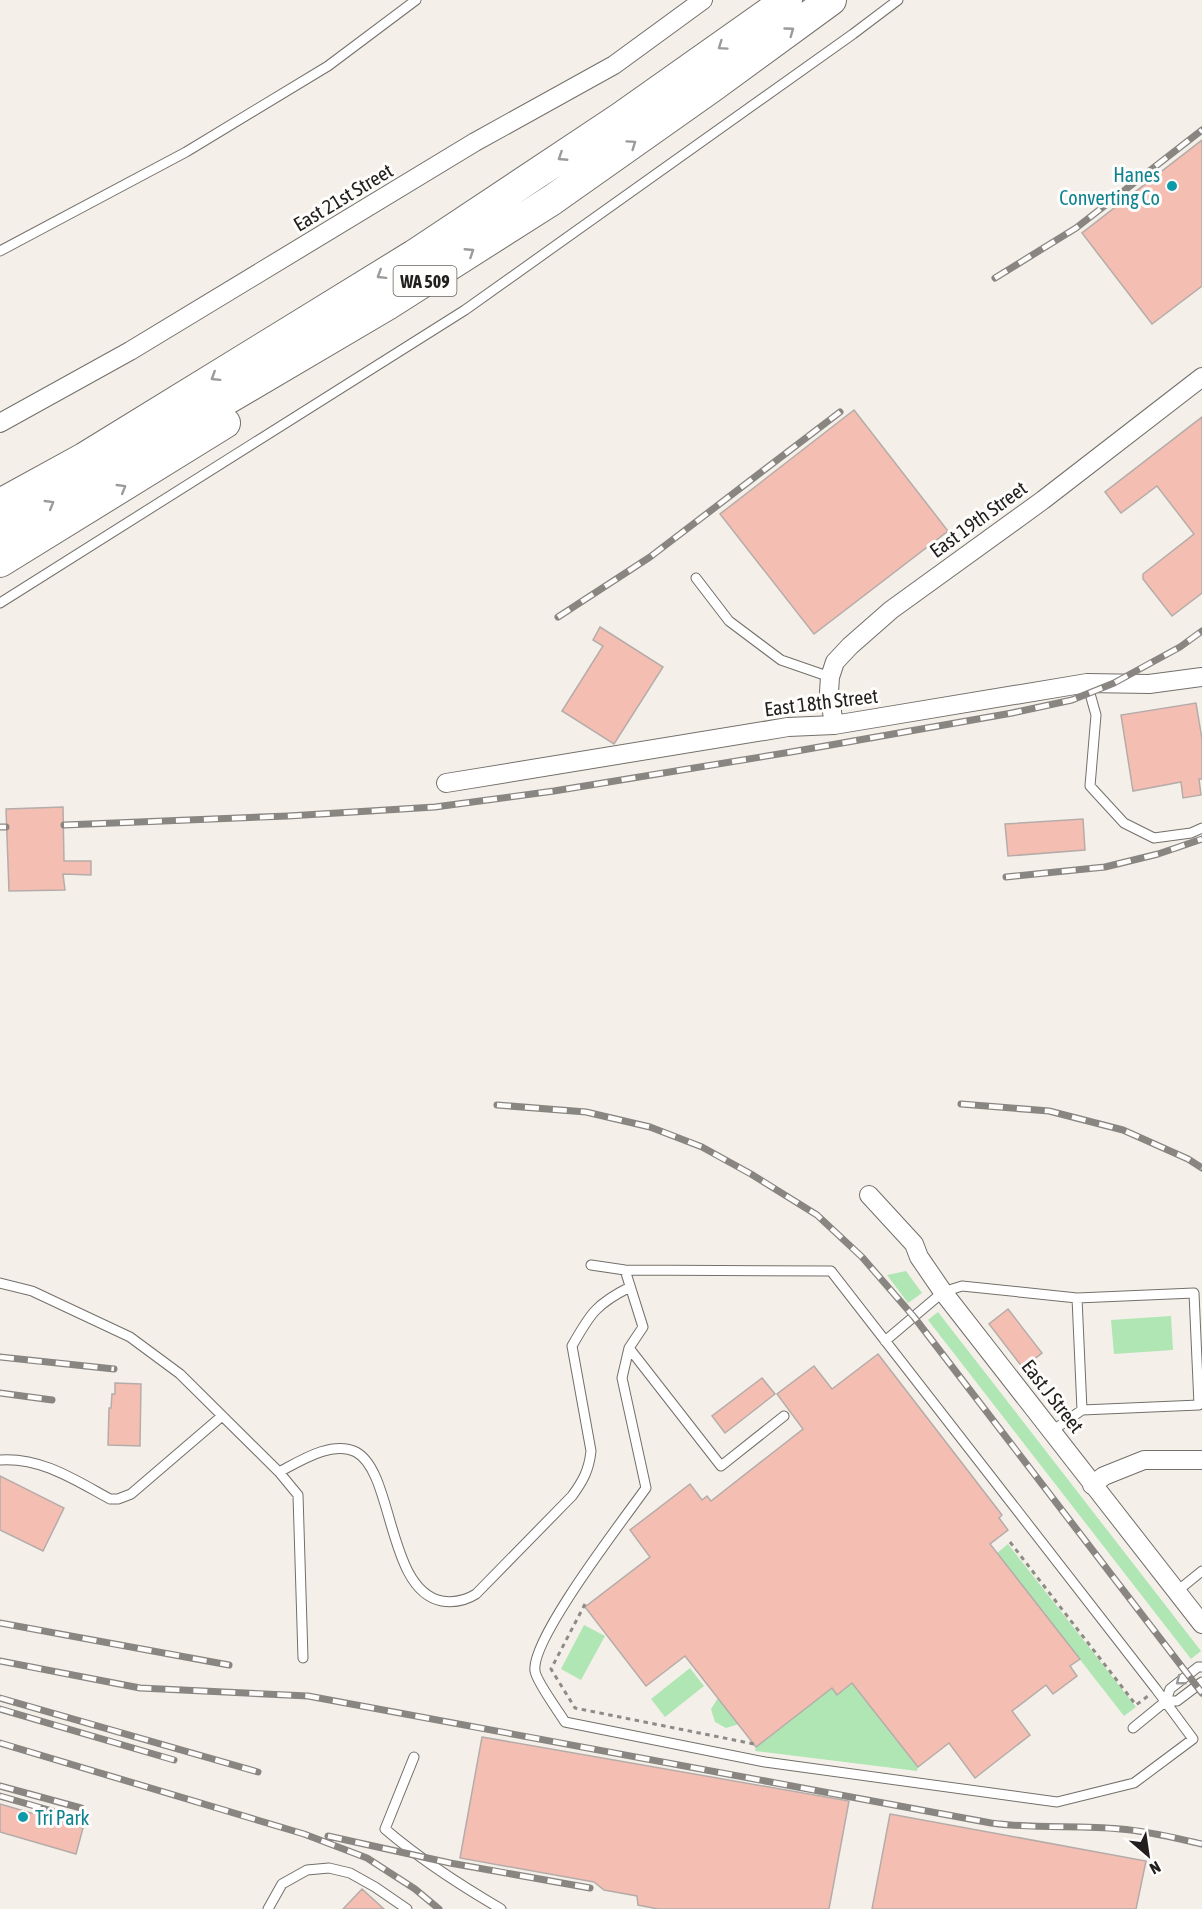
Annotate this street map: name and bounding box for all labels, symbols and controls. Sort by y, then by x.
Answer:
one-way arrow [784,27,795,38]
one-way arrow [718,39,729,50]
one-way arrow [625,140,636,151]
one-way arrow [557,149,568,160]
street label: East 21st Street [289,158,397,236]
place label: Hanes Converting Co [1059,163,1160,209]
marker: Hanes Converting Co [1165,179,1179,193]
one-way arrow [464,248,474,260]
road number: WA 509 [394,266,456,296]
one-way arrow [377,267,387,279]
one-way arrow [211,370,221,382]
street label: East 19th Street [925,476,1031,562]
one-way arrow [116,483,126,495]
one-way arrow [44,499,54,511]
street label: East 18th Street [763,684,879,720]
street label: East J Street [1017,1355,1089,1437]
one-way arrow [1176,1673,1187,1684]
place label: Tri Park [35,1806,89,1829]
marker: Tri Park [16,1810,30,1824]
north arrow [1118,1825,1178,1885]
text: N [1147,1858,1164,1878]

